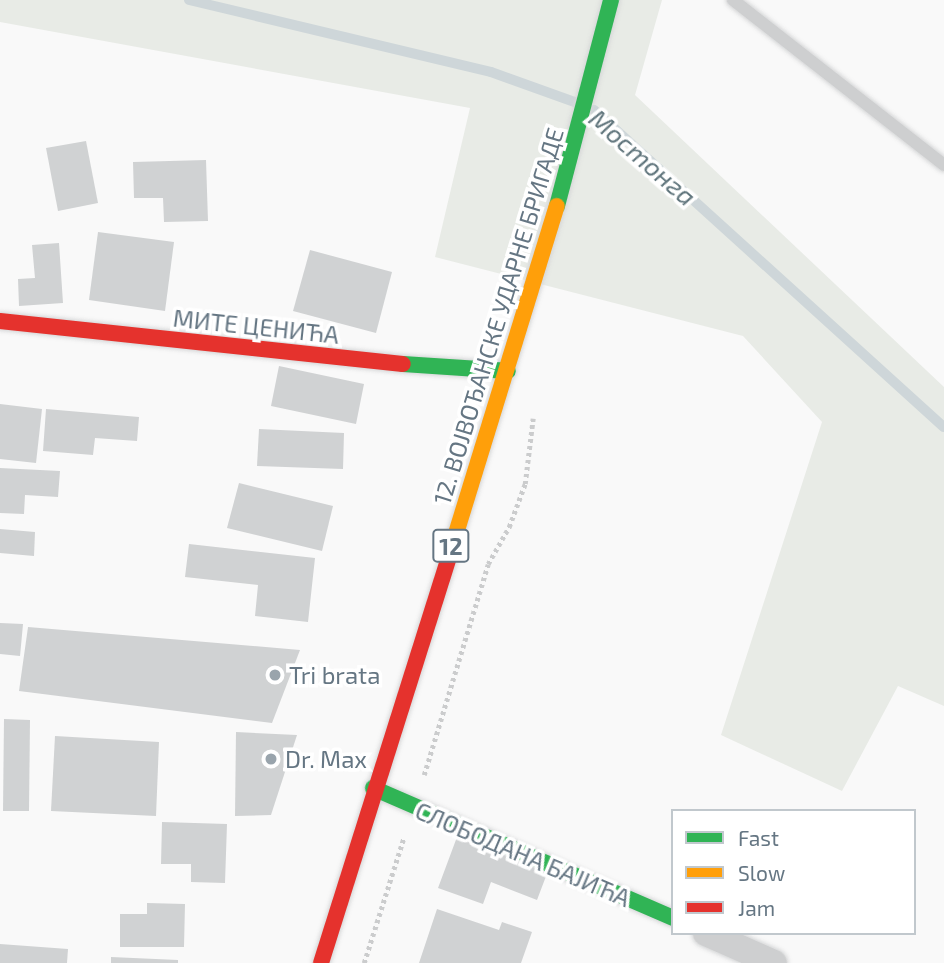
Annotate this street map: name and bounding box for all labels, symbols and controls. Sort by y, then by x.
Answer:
water label: Мостонга [583,102,703,212]
street label: 12. ВОЈВОЂАНСКЕ УДАРНЕ БРИГАДЕ [427,124,569,508]
street label: МИТЕ ЦЕНИЋА [172,303,340,349]
road number: 12 [432,526,470,566]
place label: Tri brata [289,661,380,689]
marker: Tri brata [267,667,283,683]
place label: Dr. Max [285,745,367,773]
marker: Dr. Max [263,751,279,767]
street label: СЛОБОДАНА БАЈИЋА [411,796,635,912]
legend [671,809,916,935]
text: Fast [738,825,779,850]
text: Slow [738,860,785,885]
text: Jam [738,895,775,920]

